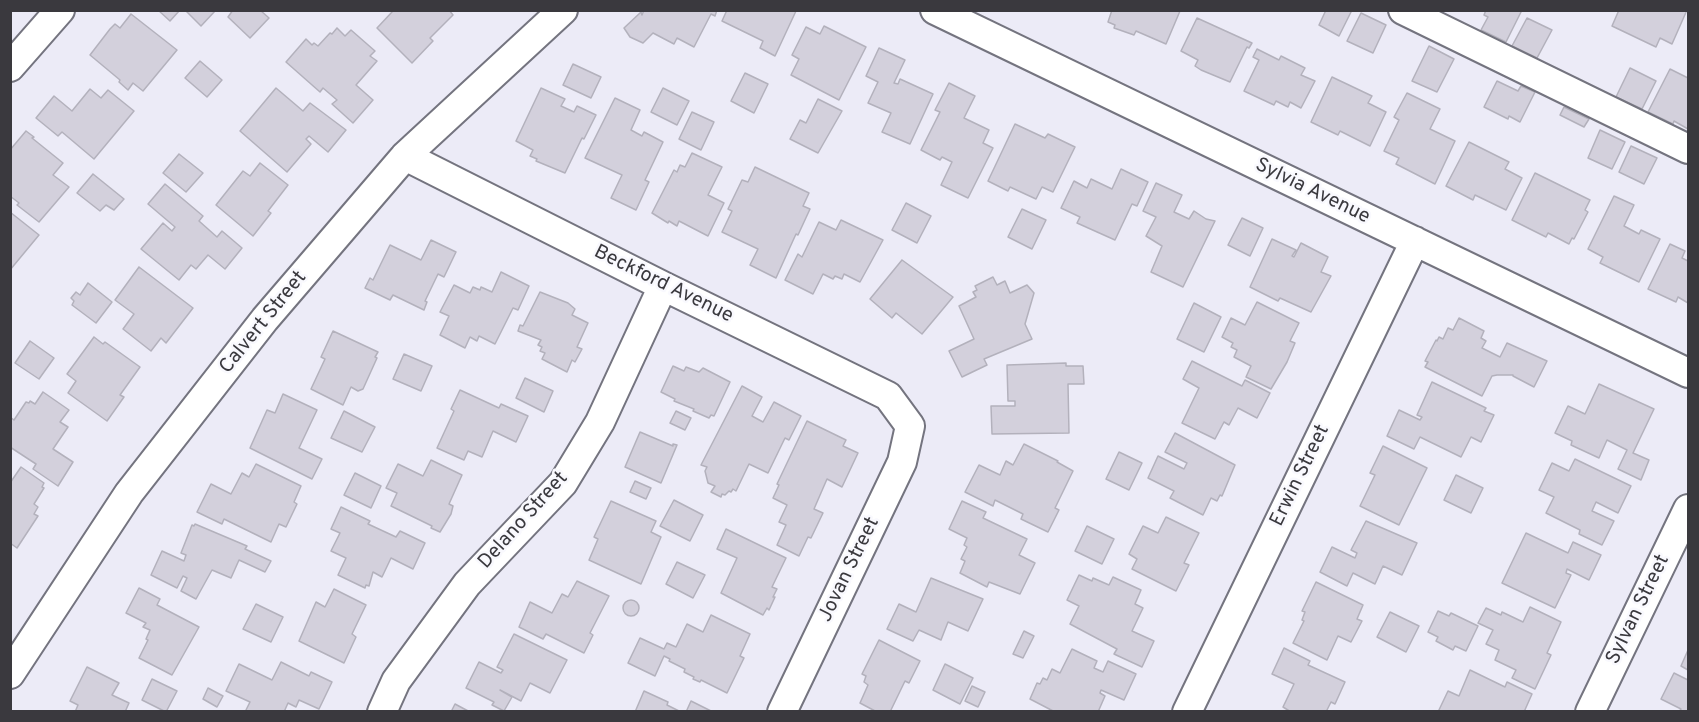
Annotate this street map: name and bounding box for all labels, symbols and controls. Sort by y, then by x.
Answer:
street label: Sylvia Avenue [1251,154,1373,230]
street label: Beckford Avenue [589,241,737,329]
street label: Calvert Street [215,267,313,379]
street label: Erwin Street [1266,421,1336,531]
street label: Delano Street [474,467,574,575]
street label: Jovan Street [814,514,886,626]
street label: Sylvan Street [1602,551,1676,669]

